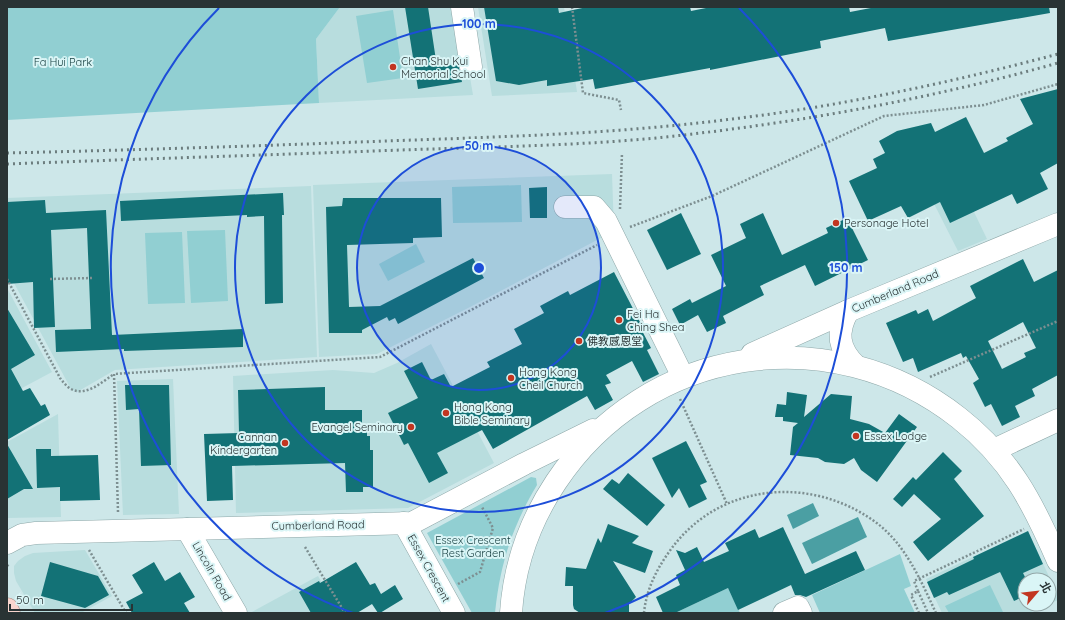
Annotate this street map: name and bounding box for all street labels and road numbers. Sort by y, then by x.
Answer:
street label: Cumberland Road [849,266,941,316]
street label: Cumberland Road [271,517,365,533]
street label: Essex Crescent [405,532,454,605]
street label: Lincoln Road [189,539,235,603]

